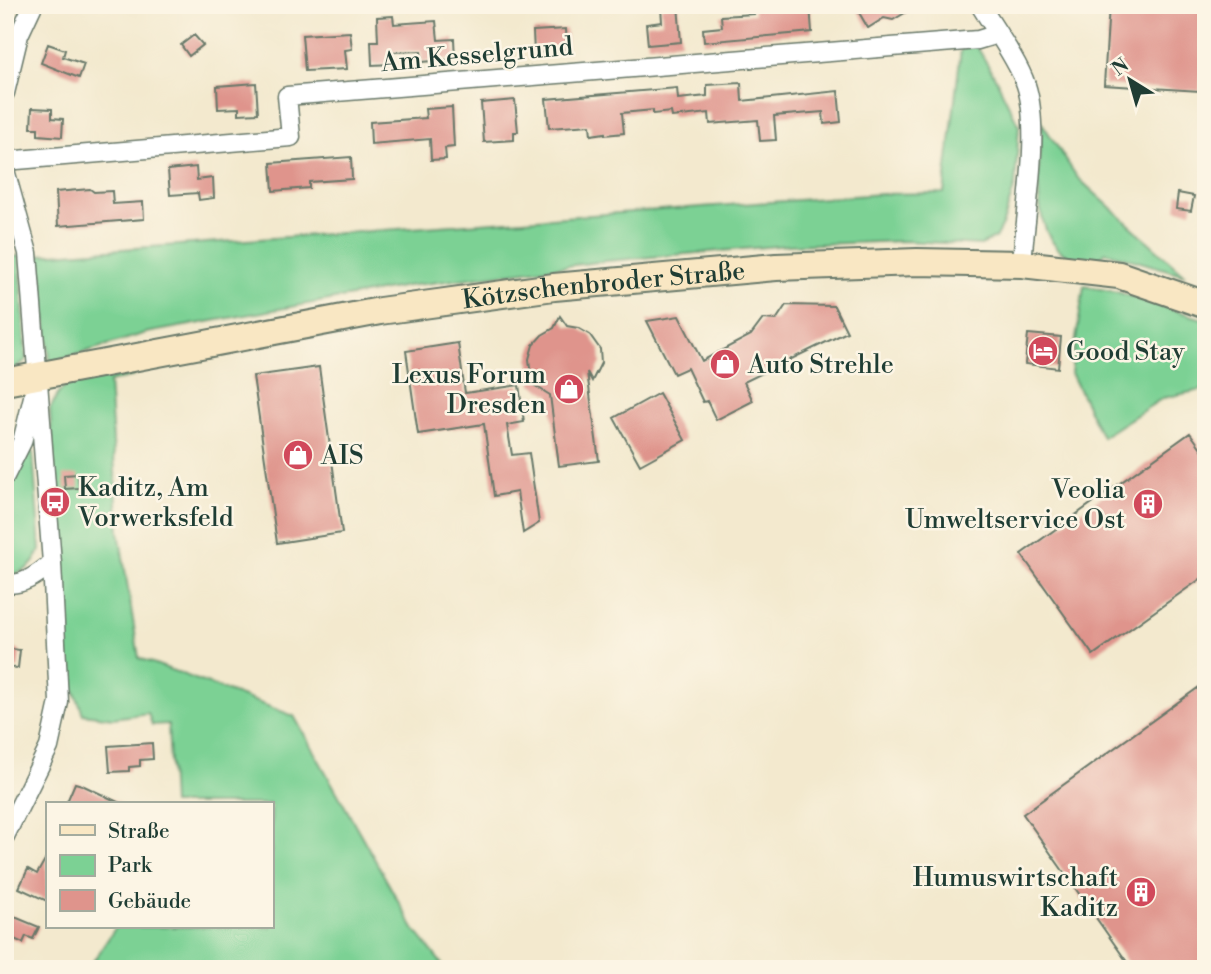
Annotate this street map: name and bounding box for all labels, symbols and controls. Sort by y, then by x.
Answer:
street label: Am Kesselgrund [379,31,575,79]
north arrow [1096,46,1166,116]
text: N [1107,53,1134,81]
street label: Kötzschenbroder Straße [460,255,747,316]
hotel icon: Good Stay [1026,334,1060,368]
place label: Good Stay [1066,336,1185,368]
shop icon: Auto Strehle [708,347,742,381]
place label: Auto Strehle [747,349,894,381]
place label: Lexus Forum Dresden [392,359,546,421]
shop icon: Lexus Forum Dresden [552,372,586,406]
shop icon: AIS [281,438,315,472]
place label: AIS [320,440,364,472]
place label: Kaditz, Am Vorwerksfeld [77,472,234,534]
place label: Veolia Umweltservice Ost [905,474,1126,536]
bus stop icon: Kaditz, Am Vorwerksfeld [38,485,72,519]
building icon: Veolia Umweltservice Ost [1131,487,1165,521]
legend [46,802,273,928]
text: Straße [108,819,170,845]
text: Park [108,853,153,879]
place label: Humuswirtschaft Kaditz [913,862,1118,924]
building icon: Humuswirtschaft Kaditz [1124,875,1158,909]
text: Gebäude [108,889,191,915]

